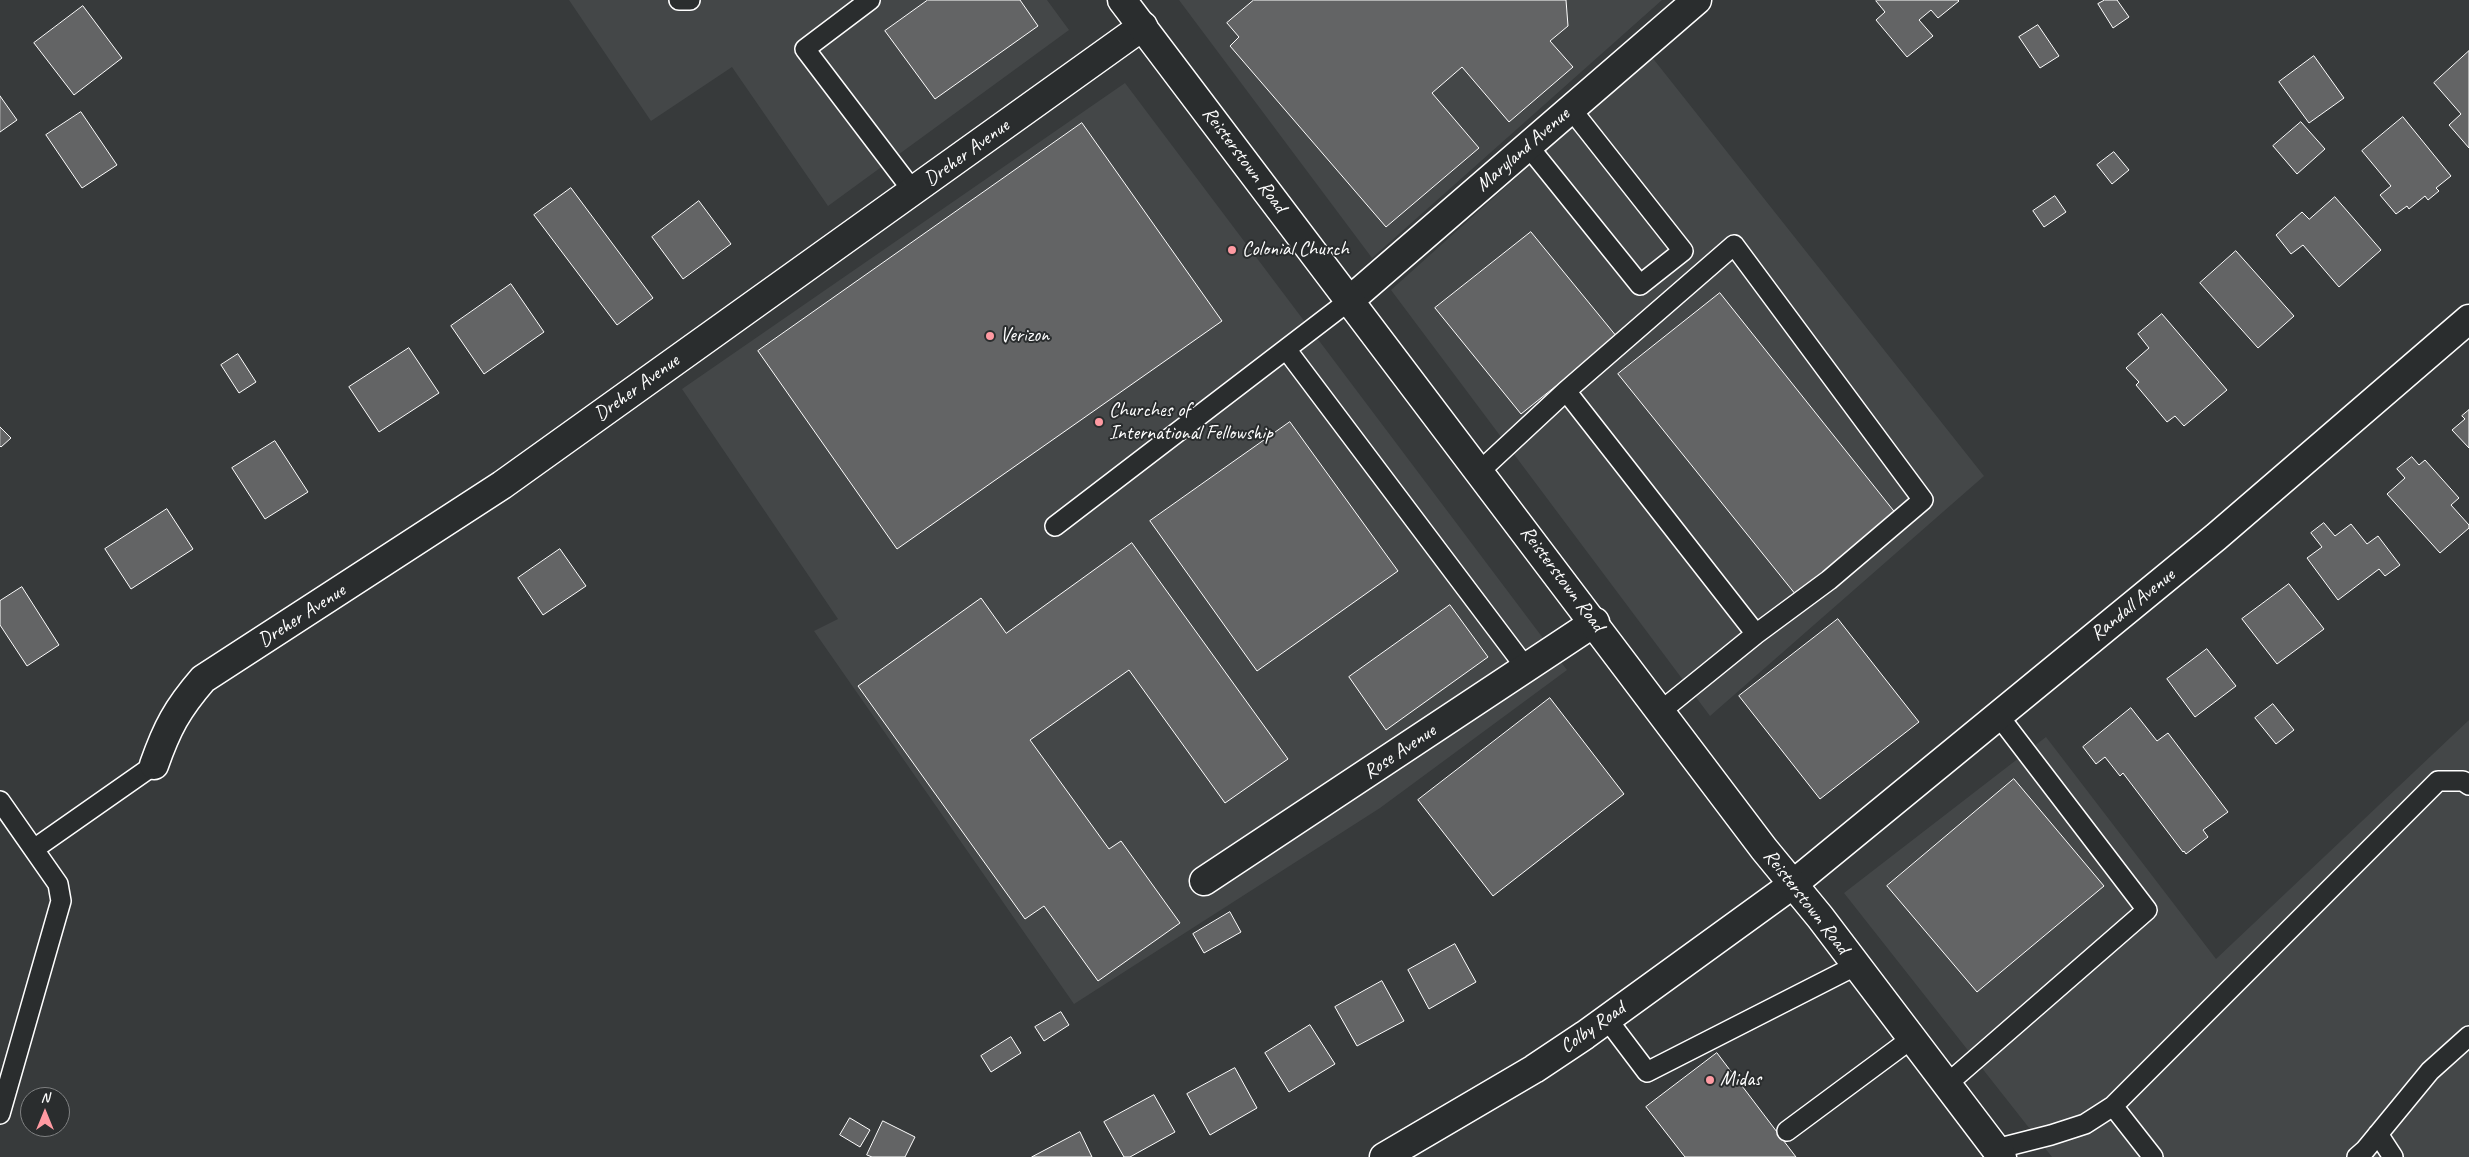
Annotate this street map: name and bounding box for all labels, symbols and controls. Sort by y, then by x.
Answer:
street label: Reisterstown Road [1196,102,1292,218]
street label: Maryland Avenue [1471,103,1575,197]
street label: Dreher Avenue [920,114,1014,192]
place label: Colonial Church [1242,238,1349,262]
marker: Colonial Church [1226,244,1238,256]
place label: Verizon [1000,324,1049,348]
marker: Verizon [984,330,996,342]
street label: Dreher Avenue [590,349,684,427]
place label: Churches of International Fellowship [1109,399,1273,446]
marker: Churches of International Fellowship [1093,416,1105,428]
street label: Reisterstown Road [1514,521,1610,637]
street label: Randall Avenue [2086,564,2180,646]
street label: Dreher Avenue [254,579,350,653]
street label: Rose Avenue [1359,719,1441,785]
street label: Reisterstown Road [1758,845,1854,959]
street label: Colby Road [1556,997,1630,1059]
place label: Midas [1720,1068,1761,1092]
marker: Midas [1704,1074,1716,1086]
north arrow [20,1087,70,1137]
text: N [41,1089,49,1106]

